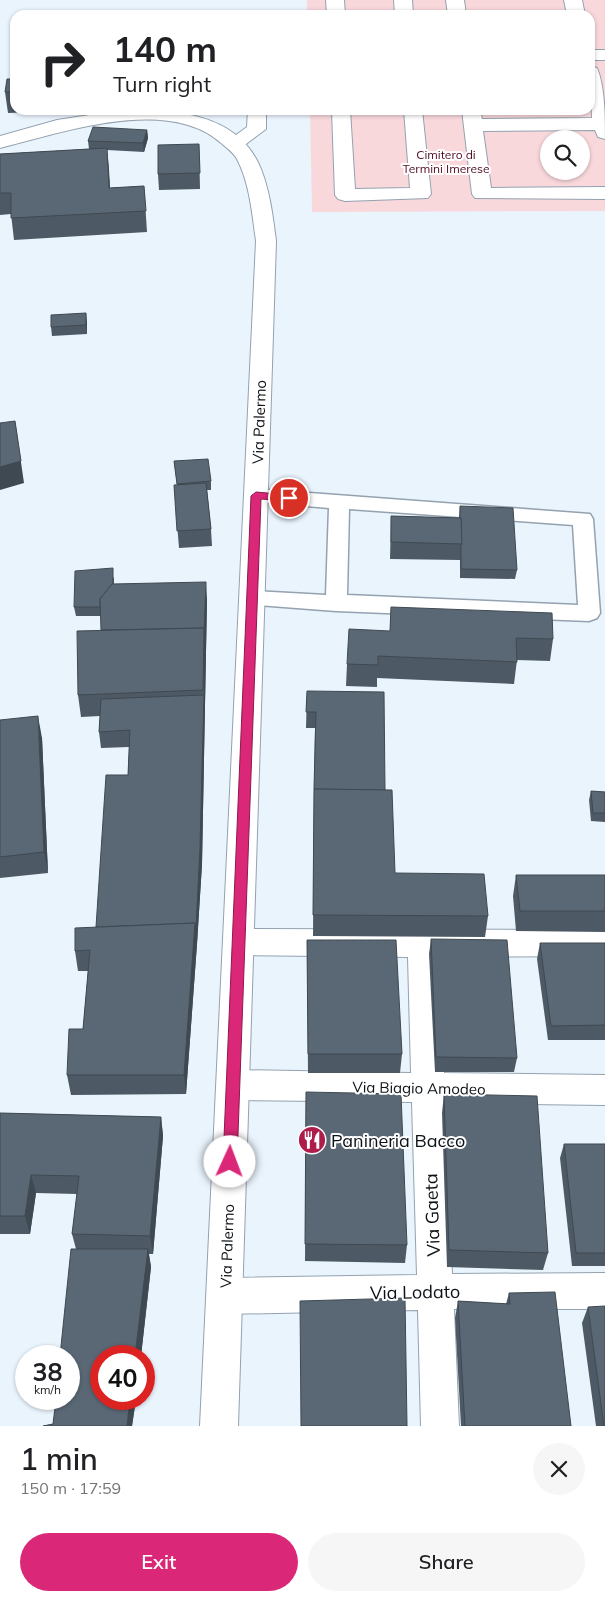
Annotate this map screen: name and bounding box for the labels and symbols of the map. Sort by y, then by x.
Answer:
park label: Cimitero di Termini Imerese [402,147,490,176]
street label: Via Palermo [248,380,270,464]
pin [268,477,310,519]
street label: Via Biagio Amodeo [352,1077,486,1099]
restaurant icon: Panineria Bacco [297,1125,327,1155]
place label: Panineria Bacco [331,1129,465,1152]
position arrow [203,1135,255,1187]
street label: Via Gaeta [419,1173,445,1257]
street label: Via Palermo [216,1204,238,1288]
street label: Via Lodato [370,1280,460,1304]
speed limit sign: 40 [90,1345,155,1410]

